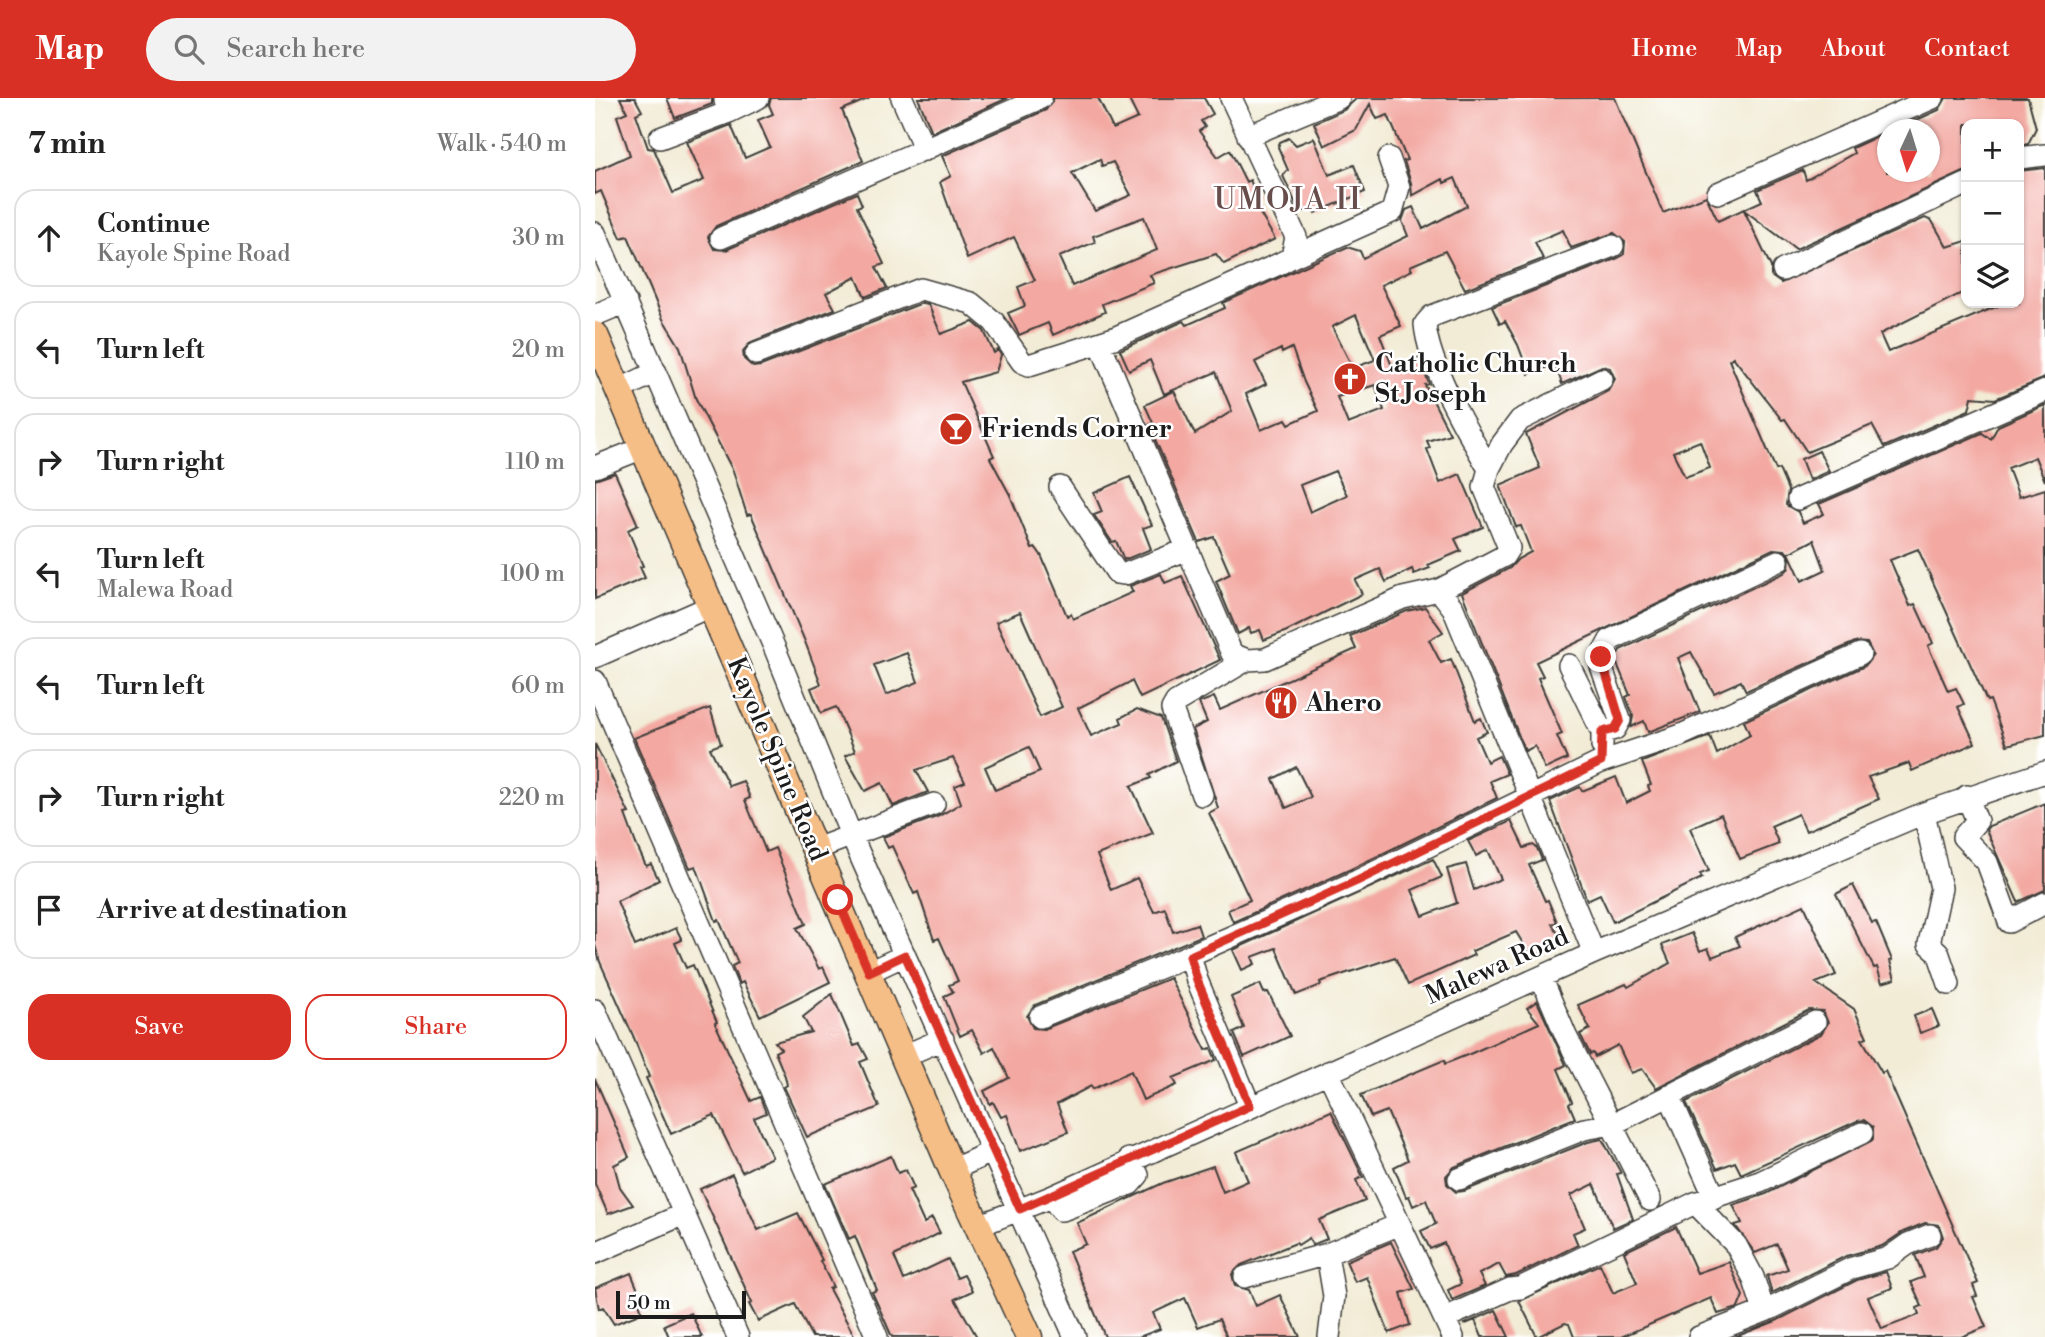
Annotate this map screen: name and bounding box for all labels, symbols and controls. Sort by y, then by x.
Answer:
search box [146,18,636,81]
text: Map [35,29,104,70]
icon: search [170,30,208,68]
text: Search here [226,33,365,65]
text: Home [1632,34,1697,64]
text: Map [1735,34,1783,64]
text: About [1821,34,1886,64]
text: Contact [1924,34,2010,64]
north arrow [1877,119,1940,182]
map controls [1961,119,2024,308]
button: + [1961,119,2024,182]
text: 7 min [28,125,106,163]
text: Walk · 540 m [437,130,567,158]
district label: UMOJA II [1213,181,1363,219]
button: − [1961,182,2024,245]
text: Continue [97,208,210,240]
icon: ahead [30,219,68,257]
text: 30 m [512,224,565,252]
text: Kayole Spine Road [97,240,290,268]
button: layers [1961,245,2024,308]
icon: left [30,331,68,369]
text: Turn left [97,334,205,366]
text: 20 m [512,336,565,364]
place label: Catholic Church St Joseph [1375,348,1576,410]
church icon: Catholic Church St Joseph [1331,360,1369,398]
bar icon: Friends Corner [937,410,975,448]
place label: Friends Corner [981,413,1172,445]
icon: right [30,443,68,481]
text: Turn right [97,446,225,478]
text: 110 m [505,448,565,476]
text: Turn left [97,544,205,576]
icon: left [30,555,68,593]
text: 100 m [500,560,565,588]
text: Malewa Road [97,576,233,604]
route end [1585,641,1616,672]
street label: Kayole Spine Road [720,652,835,866]
icon: left [30,667,68,705]
text: Turn left [97,670,205,702]
text: 60 m [511,672,565,700]
restaurant icon: Ahero [1262,684,1300,722]
place label: Ahero [1304,687,1382,719]
icon: right [30,779,68,817]
text: Turn right [97,782,225,814]
text: 220 m [499,784,565,812]
route start [822,884,853,915]
icon: arrive [30,891,68,929]
text: Arrive at destination [97,894,347,926]
street label: Malewa Road [1420,920,1574,1012]
button: Save [28,994,291,1060]
button: Share [305,994,567,1060]
scale bar [616,1288,745,1320]
text: 50 m [627,1291,671,1315]

